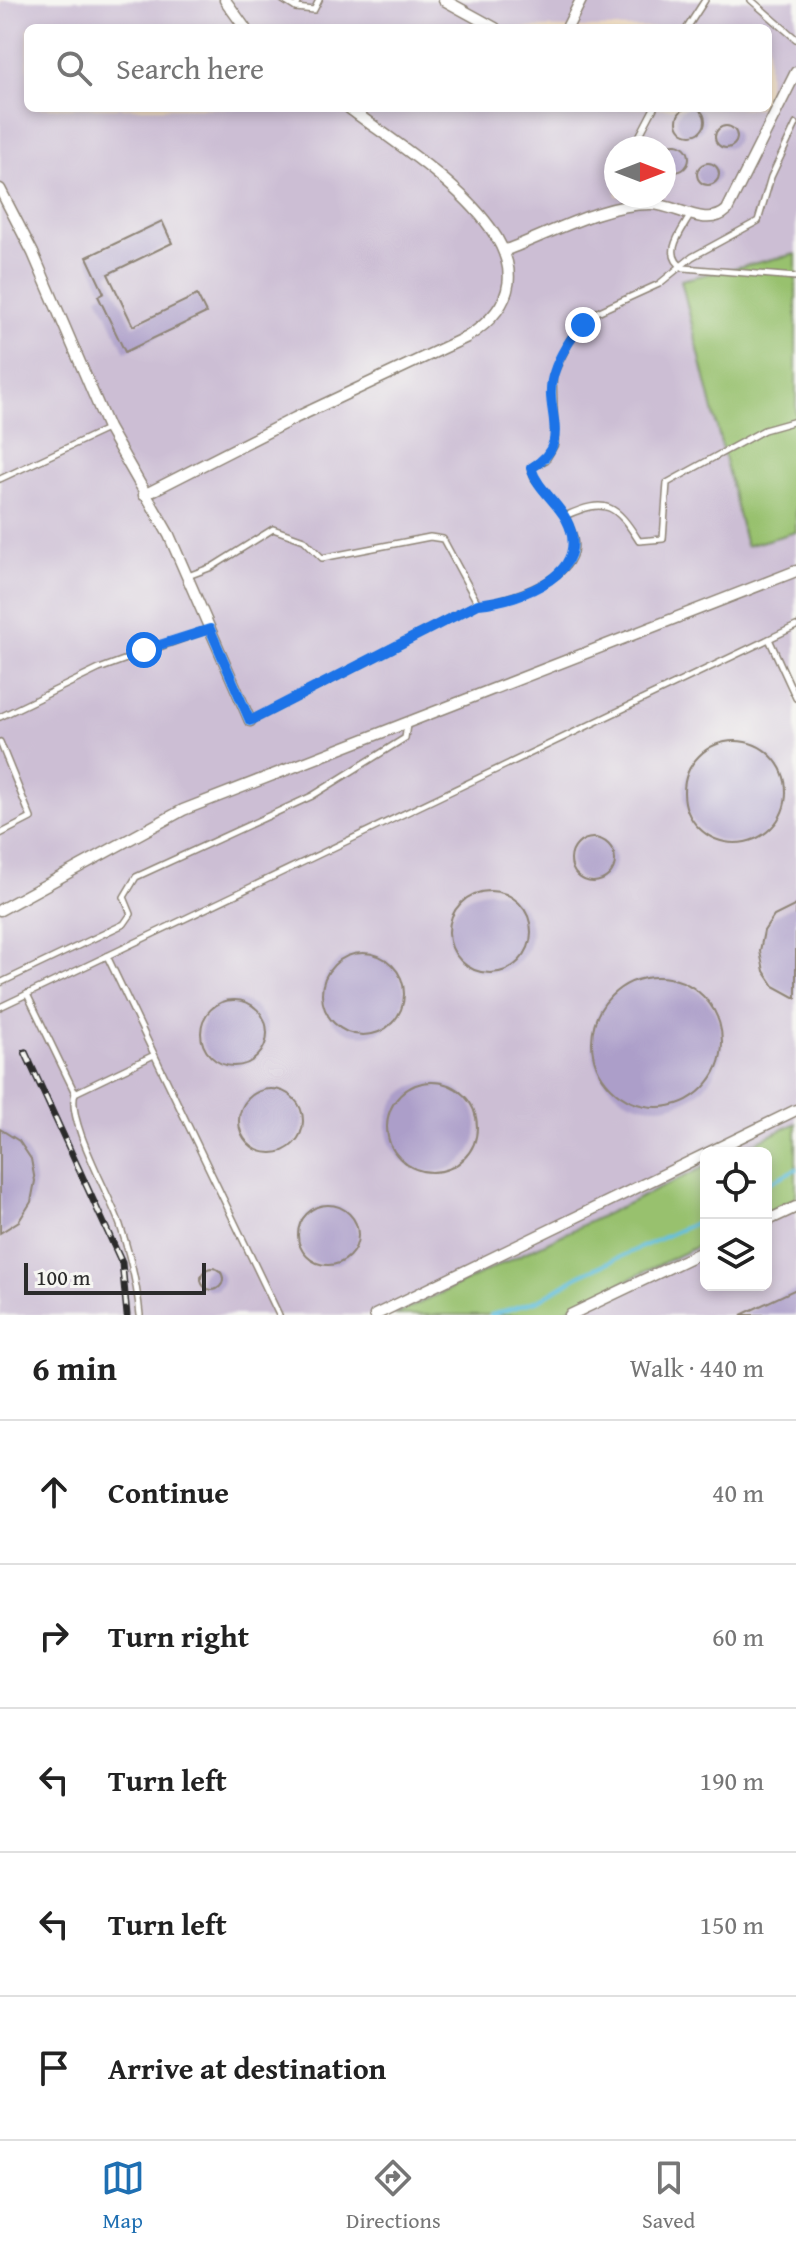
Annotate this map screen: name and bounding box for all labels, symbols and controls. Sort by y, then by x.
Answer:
search box [24,24,772,112]
icon: search [52,46,96,90]
text: Search here [116,46,264,90]
north arrow [604,136,676,208]
route end [565,307,601,343]
route start [126,632,162,668]
map controls [700,1147,772,1291]
button: locate [700,1147,772,1219]
button: layers [700,1219,772,1291]
scale bar [24,1259,206,1295]
text: 100 m [36,1261,91,1293]
text: 6 min [32,1343,117,1392]
text: Walk · 440 m [630,1348,764,1387]
icon: ahead [32,1470,76,1514]
text: Continue [108,1470,229,1514]
text: 40 m [712,1473,764,1512]
icon: right [32,1614,76,1658]
text: Turn right [108,1614,249,1658]
text: 60 m [712,1617,764,1656]
icon: left [32,1758,76,1802]
text: Turn left [108,1758,227,1802]
text: 190 m [699,1761,764,1800]
icon: left [32,1902,76,1946]
text: Turn left [108,1902,227,1946]
text: 150 m [699,1905,764,1944]
icon: arrive [32,2046,76,2090]
text: Arrive at destination [108,2046,386,2090]
tab: Map [101,2156,145,2236]
tab: Directions [346,2156,441,2236]
tab: Saved [642,2156,695,2236]

